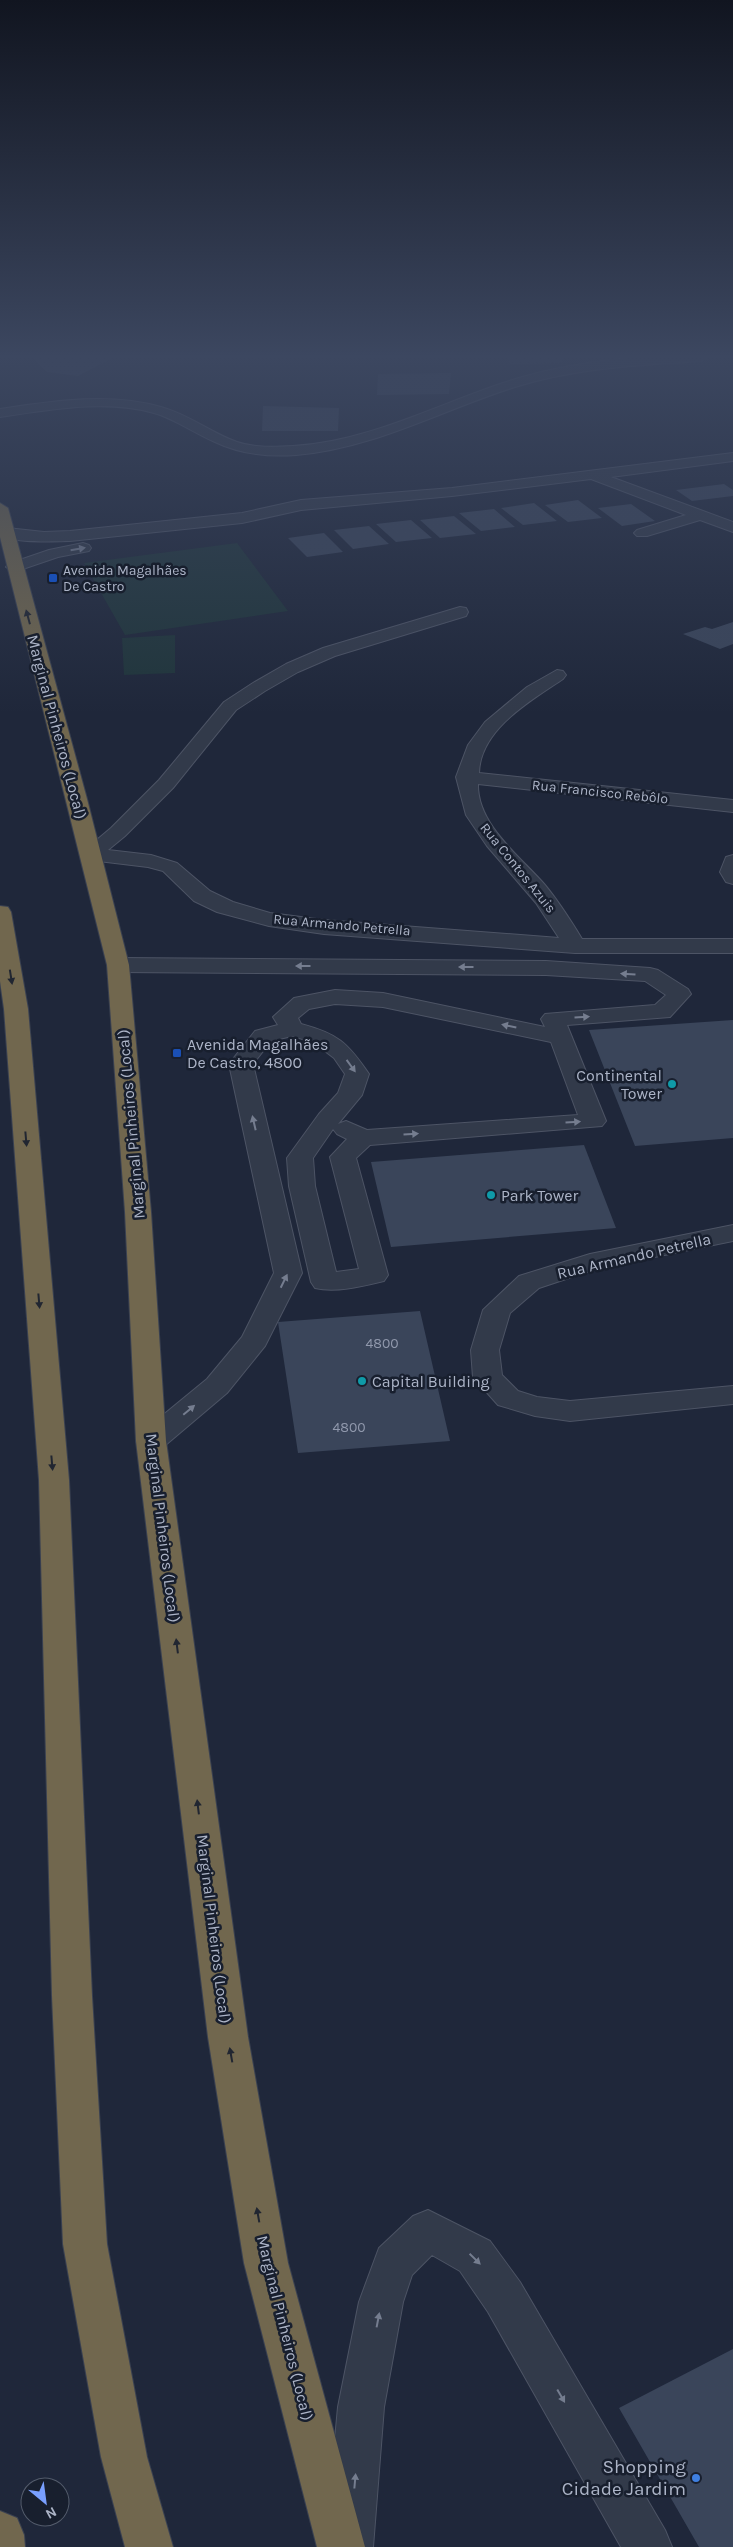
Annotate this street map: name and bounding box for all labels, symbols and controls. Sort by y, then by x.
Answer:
one-way arrow [70,545,86,553]
place label: Avenida Magalhães De Castro [63,562,187,595]
marker: Avenida Magalhães De Castro [47,572,59,584]
one-way arrow [23,609,31,624]
street label: Marginal Pinheiros (Local) [23,633,91,821]
street label: Rua Francisco Rebôlo [531,776,669,808]
street label: Rua Contos Azuis [476,819,560,917]
street label: Rua Armando Petrella [273,911,411,939]
one-way arrow [295,962,311,970]
one-way arrow [457,963,473,971]
one-way arrow [7,969,15,985]
one-way arrow [620,969,636,977]
one-way arrow [574,1013,590,1021]
one-way arrow [501,1022,516,1030]
street label: Marginal Pinheiros (Local) [113,1028,149,1220]
place label: Avenida Magalhães De Castro, 4800 [187,1035,328,1072]
marker: Avenida Magalhães De Castro, 4800 [171,1047,183,1059]
one-way arrow [346,1059,356,1072]
place label: Continental Tower [576,1066,662,1103]
marker: Continental Tower [666,1078,678,1090]
one-way arrow [250,1115,258,1130]
one-way arrow [566,1118,582,1126]
one-way arrow [404,1130,420,1138]
one-way arrow [22,1131,30,1147]
place label: Park Tower [501,1186,579,1205]
marker: Park Tower [485,1189,497,1201]
street label: Rua Armando Petrella [555,1229,713,1283]
one-way arrow [280,1274,288,1288]
one-way arrow [36,1293,44,1309]
house number: 4800 [365,1335,399,1352]
place label: Capital Building [372,1372,490,1391]
marker: Capital Building [356,1375,368,1387]
one-way arrow [182,1404,195,1415]
house number: 4800 [332,1419,366,1436]
street label: Marginal Pinheiros (Local) [142,1432,184,1624]
one-way arrow [49,1455,57,1471]
one-way arrow [173,1638,181,1654]
one-way arrow [194,1799,202,1815]
street label: Marginal Pinheiros (Local) [193,1833,235,2025]
one-way arrow [226,2046,234,2062]
one-way arrow [254,2207,262,2223]
street label: Marginal Pinheiros (Local) [253,2233,317,2423]
one-way arrow [469,2253,481,2265]
one-way arrow [374,2313,382,2328]
one-way arrow [557,2389,565,2404]
place label: Shopping Cidade Jardim [562,2456,686,2500]
marker: Shopping Cidade Jardim [690,2472,702,2484]
one-way arrow [351,2473,359,2489]
north arrow [20,2477,70,2527]
text: N [43,2503,60,2523]

